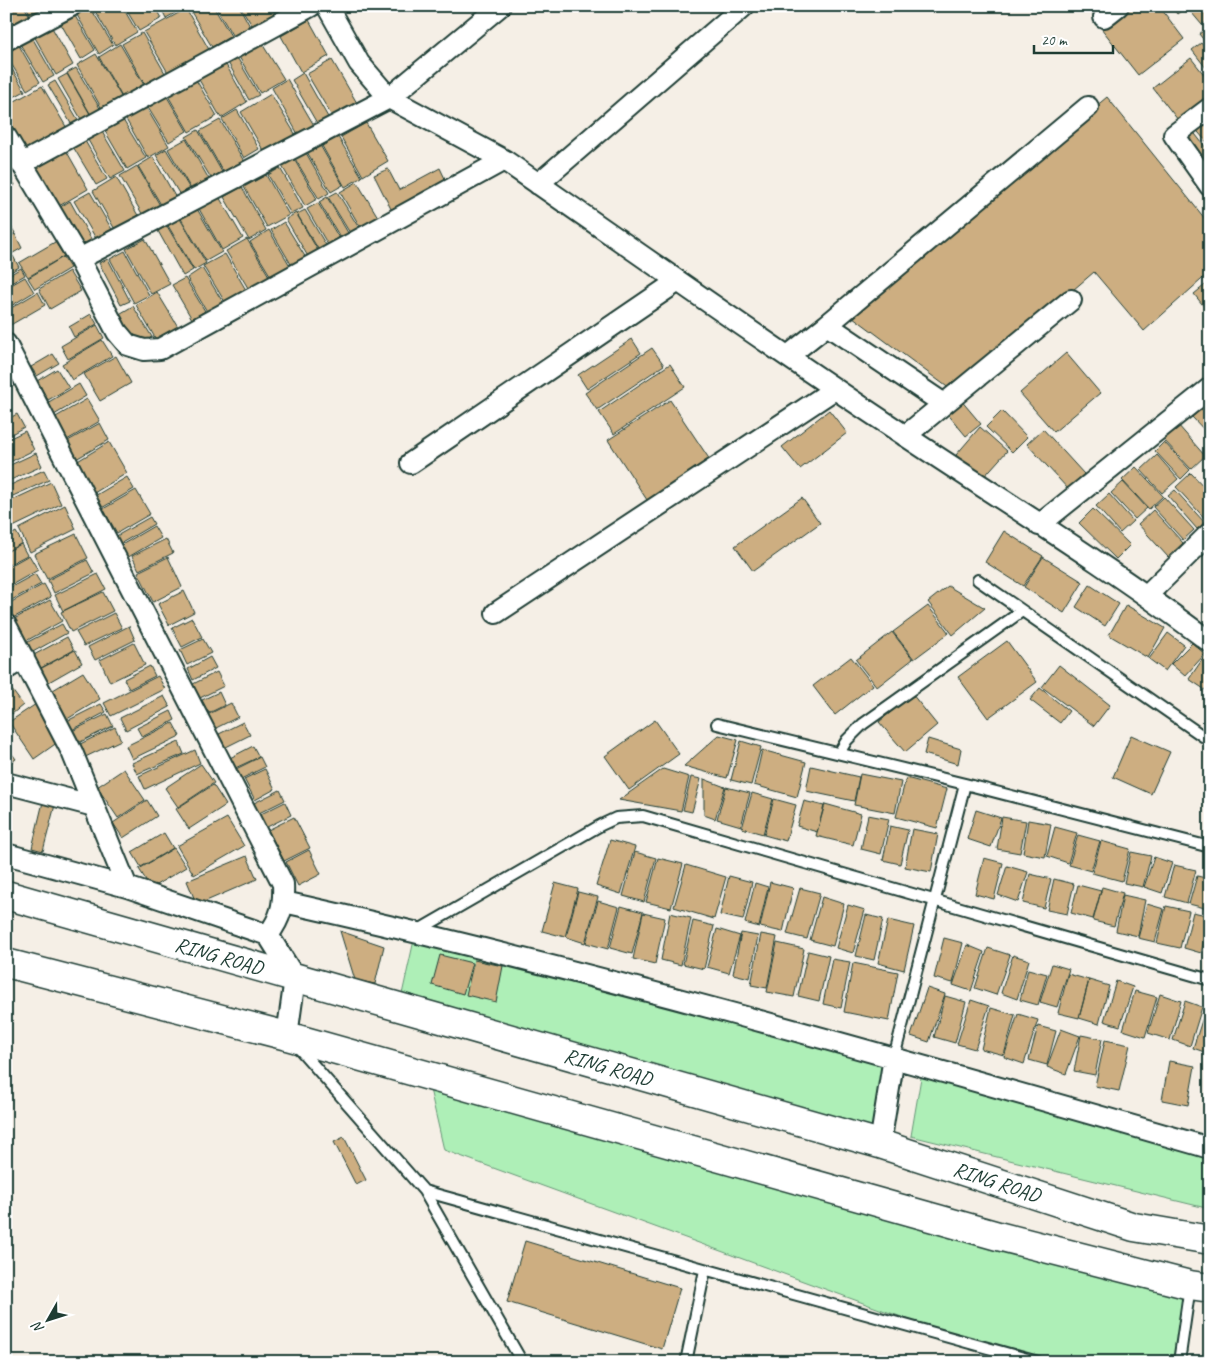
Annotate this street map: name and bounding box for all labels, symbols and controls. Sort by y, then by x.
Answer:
scale bar [1034,22,1112,54]
text: 20 m [1041,31,1068,50]
street label: RING ROAD [172,931,268,981]
street label: RING ROAD [561,1042,657,1092]
street label: RING ROAD [950,1156,1046,1209]
north arrow [22,1296,72,1346]
text: N [27,1317,48,1337]

